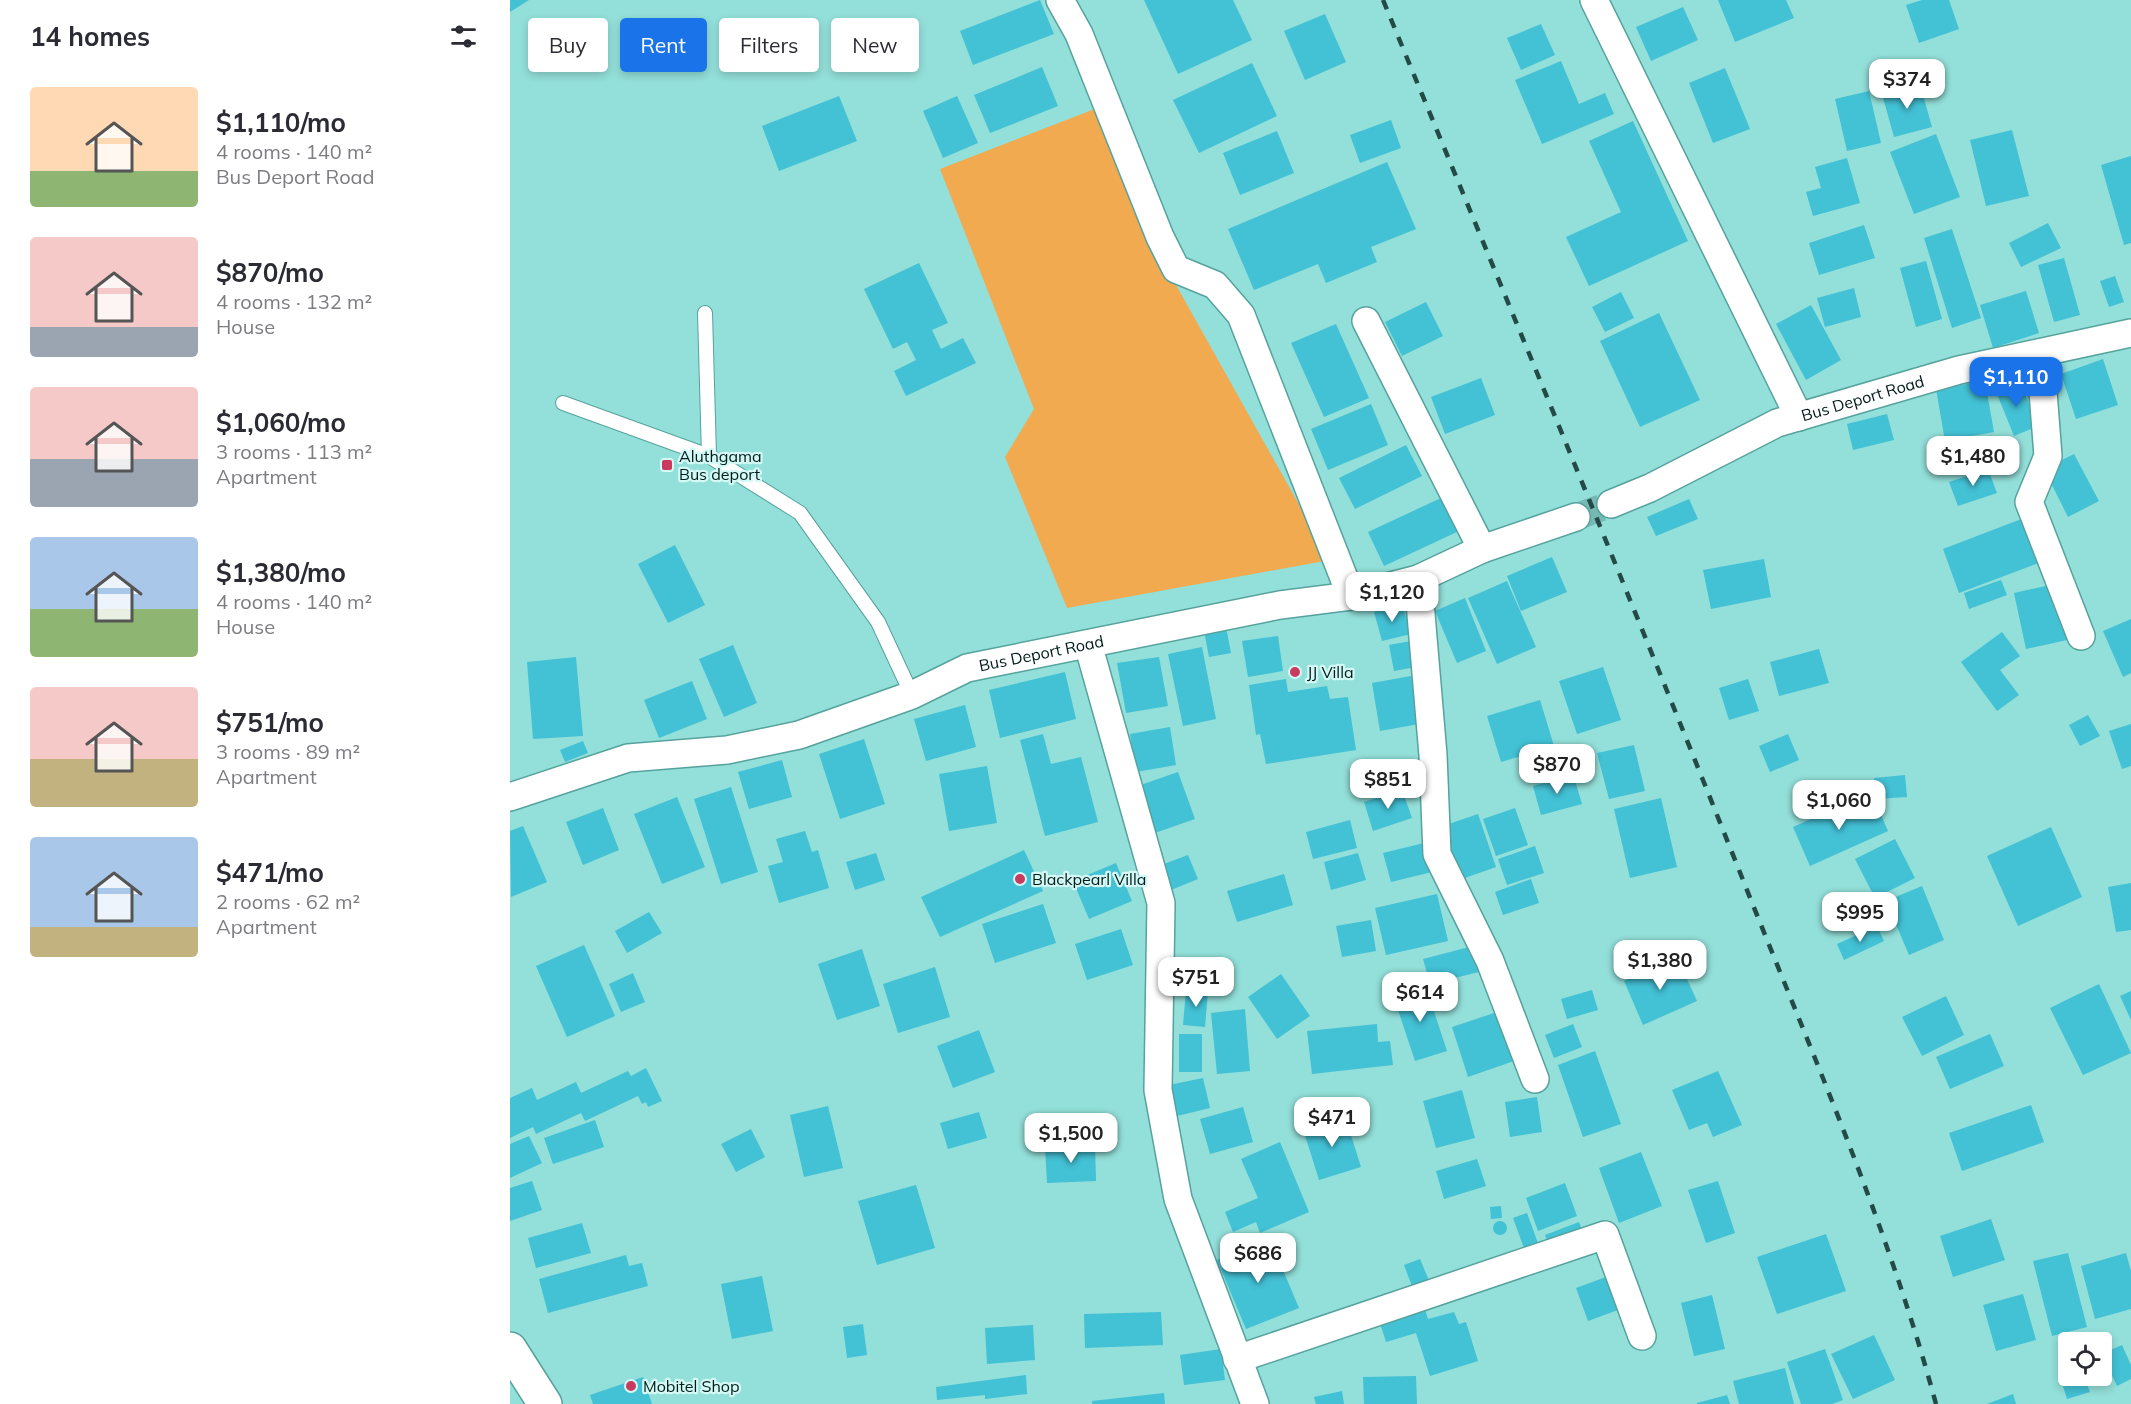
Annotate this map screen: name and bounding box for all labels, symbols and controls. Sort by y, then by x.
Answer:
chip: Buy [528,18,608,72]
chip: Rent [620,18,707,72]
chip: Filters [719,18,819,72]
chip: New [831,18,919,72]
text: 14 homes [30,20,150,53]
icon: filters [447,20,480,53]
pin: $374 [1871,59,1943,110]
text: $374 [1883,66,1931,91]
text: $1,110/mo [216,106,346,139]
icon: home [78,111,150,183]
text: 4 rooms · 140 m² [216,139,372,164]
text: Bus Deport Road [216,164,375,189]
text: $870/mo [216,256,324,289]
icon: home [78,261,150,333]
text: 4 rooms · 132 m² [216,289,372,314]
text: House [216,314,275,339]
pin: $1,110 [1967,357,2065,408]
text: $1,110 [1984,364,2048,389]
street label: Bus Deport Road [1799,371,1926,425]
text: $1,060/mo [216,406,346,439]
icon: home [78,411,150,483]
pin: $1,480 [1924,436,2022,487]
text: 3 rooms · 113 m² [216,439,372,464]
text: $1,480 [1941,443,2005,468]
place label: Aluthgama Bus deport [679,446,762,484]
marker: Aluthgama Bus deport [660,458,674,472]
text: Apartment [216,464,317,489]
text: $1,380/mo [216,556,346,589]
icon: home [78,561,150,633]
pin: $1,120 [1343,572,1441,623]
text: $1,120 [1360,579,1424,604]
text: 4 rooms · 140 m² [216,589,372,614]
text: House [216,614,275,639]
street label: Bus Deport Road [977,631,1105,675]
place label: JJ Villa [1307,662,1354,682]
marker: JJ Villa [1288,665,1302,679]
text: $751/mo [216,706,324,739]
icon: home [78,711,150,783]
text: 3 rooms · 89 m² [216,739,360,764]
pin: $870 [1521,744,1593,795]
text: $870 [1533,751,1581,776]
pin: $851 [1352,759,1424,810]
text: Apartment [216,764,317,789]
text: $851 [1364,766,1412,791]
pin: $1,060 [1790,780,1888,831]
text: $1,060 [1807,787,1871,812]
text: $471/mo [216,856,324,889]
icon: home [78,861,150,933]
place label: Blackpearl Villa [1032,869,1146,889]
marker: Blackpearl Villa [1013,872,1027,886]
text: 2 rooms · 62 m² [216,889,360,914]
pin: $995 [1824,892,1896,943]
text: $995 [1836,899,1884,924]
text: Apartment [216,914,317,939]
pin: $1,380 [1611,940,1709,991]
text: $1,380 [1628,947,1692,972]
pin: $751 [1160,957,1232,1008]
text: $751 [1172,964,1220,989]
pin: $614 [1384,972,1456,1023]
text: $614 [1396,979,1444,1004]
pin: $471 [1296,1097,1368,1148]
text: $471 [1308,1104,1356,1129]
pin: $1,500 [1022,1113,1120,1164]
text: $1,500 [1039,1120,1103,1145]
pin: $686 [1222,1233,1294,1284]
text: $686 [1234,1240,1282,1265]
map controls [2058,1332,2112,1386]
button: locate [2058,1332,2112,1386]
place label: Mobitel Shop [643,1376,740,1396]
marker: Mobitel Shop [624,1379,638,1393]

